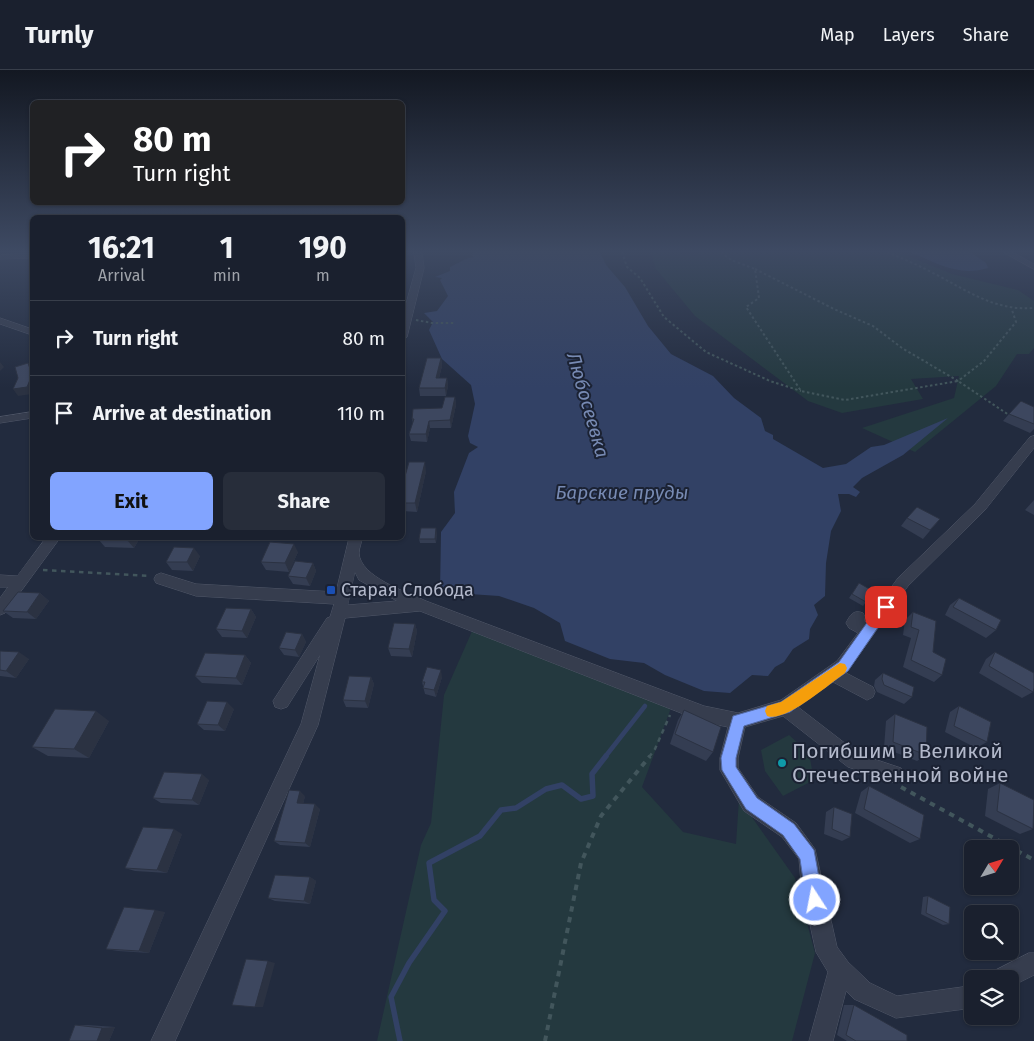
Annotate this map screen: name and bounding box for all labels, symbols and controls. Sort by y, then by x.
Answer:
text: Turnly [25,21,94,49]
text: Map [820,24,855,46]
text: Layers [883,24,935,46]
text: Share [963,24,1009,46]
text: 80 m [133,118,212,160]
icon: right [50,120,115,185]
text: Turn right [133,160,230,187]
text: 16:21 [88,230,155,266]
text: 1 [220,230,234,266]
text: 190 [299,230,347,266]
text: Arrival [98,266,145,285]
text: min [213,266,241,285]
text: m [316,266,330,285]
icon: right [50,324,78,352]
text: Turn right [93,327,178,350]
text: 80 m [343,327,385,350]
water label: Любосеевка [562,349,614,460]
icon: arrive [50,399,78,427]
text: Arrive at destination [93,402,272,425]
text: 110 m [337,402,385,425]
button: Exit [50,472,213,530]
button: Share [223,472,385,530]
water label: Барские пруды [555,481,689,504]
place label: Старая Слобода [341,579,474,601]
marker: Старая Слобода [325,584,337,596]
pin [865,586,907,628]
icon: arrive [872,593,900,621]
place label: Погибшим в Великой Отечественной войне [792,738,1009,788]
marker: Погибшим в Великой Отечественной войне [776,757,788,769]
north arrow [964,840,1019,895]
map controls [964,840,1019,1025]
position arrow [788,873,840,925]
button: search [964,905,1019,960]
button: layers [964,970,1019,1025]

